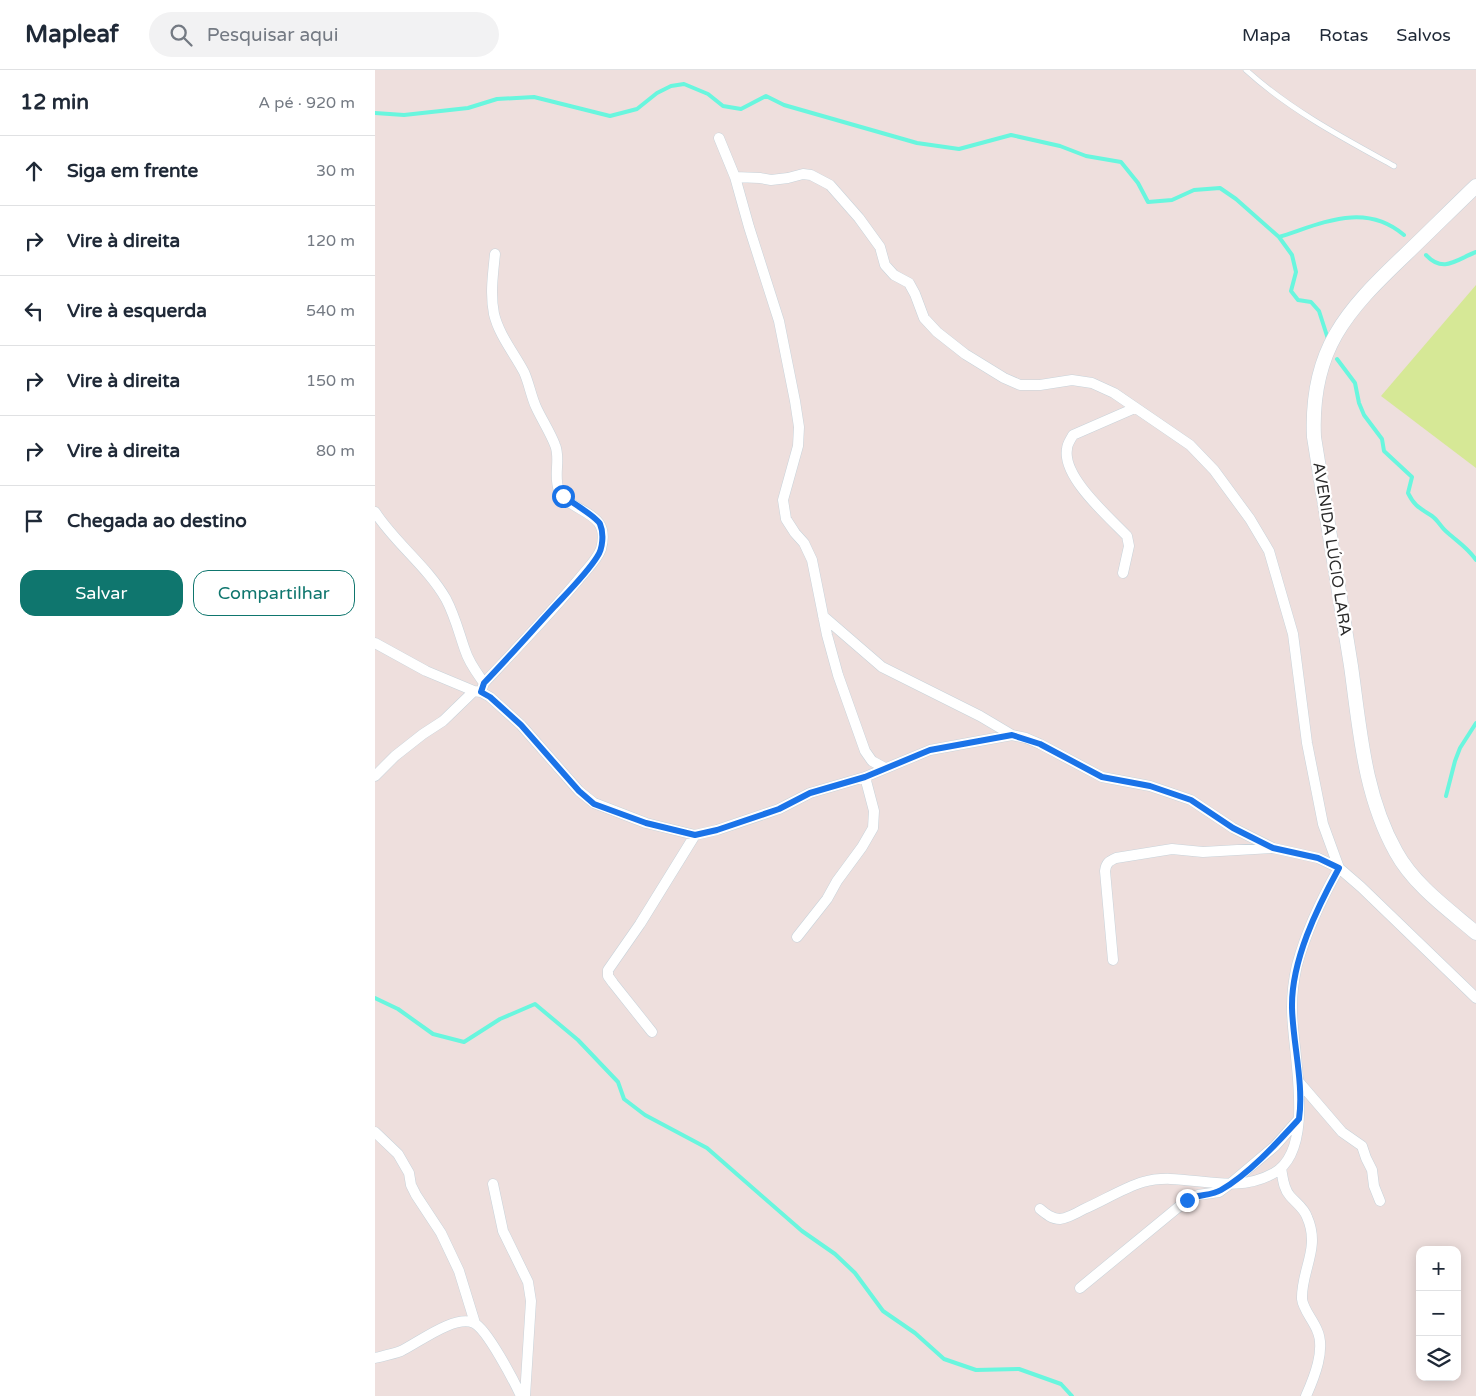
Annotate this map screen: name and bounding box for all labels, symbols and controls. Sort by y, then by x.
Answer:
search box [149,12,499,57]
text: Mapleaf [25,20,119,49]
icon: search [167,21,195,49]
text: Pesquisar aqui [207,24,338,46]
text: Mapa [1242,24,1291,46]
text: Rotas [1319,24,1368,46]
text: Salvos [1396,24,1451,46]
text: 12 min [20,90,89,115]
text: A pé · 920 m [258,93,355,113]
icon: ahead [20,157,48,185]
text: Siga em frente [67,160,198,182]
text: 30 m [316,161,355,181]
icon: right [20,227,48,255]
text: Vire à direita [67,230,180,252]
text: 120 m [306,231,355,251]
icon: left [20,297,48,325]
text: Vire à esquerda [67,300,207,322]
text: 540 m [306,301,355,321]
icon: right [20,367,48,395]
text: Vire à direita [67,370,180,392]
text: 150 m [306,371,355,391]
icon: right [20,437,48,465]
text: Vire à direita [67,440,180,462]
text: 80 m [316,441,355,461]
street label: AVENIDA LÚCIO LARA [1308,461,1356,637]
route start [552,485,575,508]
icon: arrive [20,507,48,535]
text: Chegada ao destino [67,510,247,532]
button: Salvar [20,570,183,616]
button: Compartilhar [193,570,355,616]
route end [1176,1189,1199,1212]
map controls [1416,1246,1461,1381]
button: + [1416,1246,1461,1291]
button: − [1416,1291,1461,1336]
button: layers [1416,1336,1461,1381]

